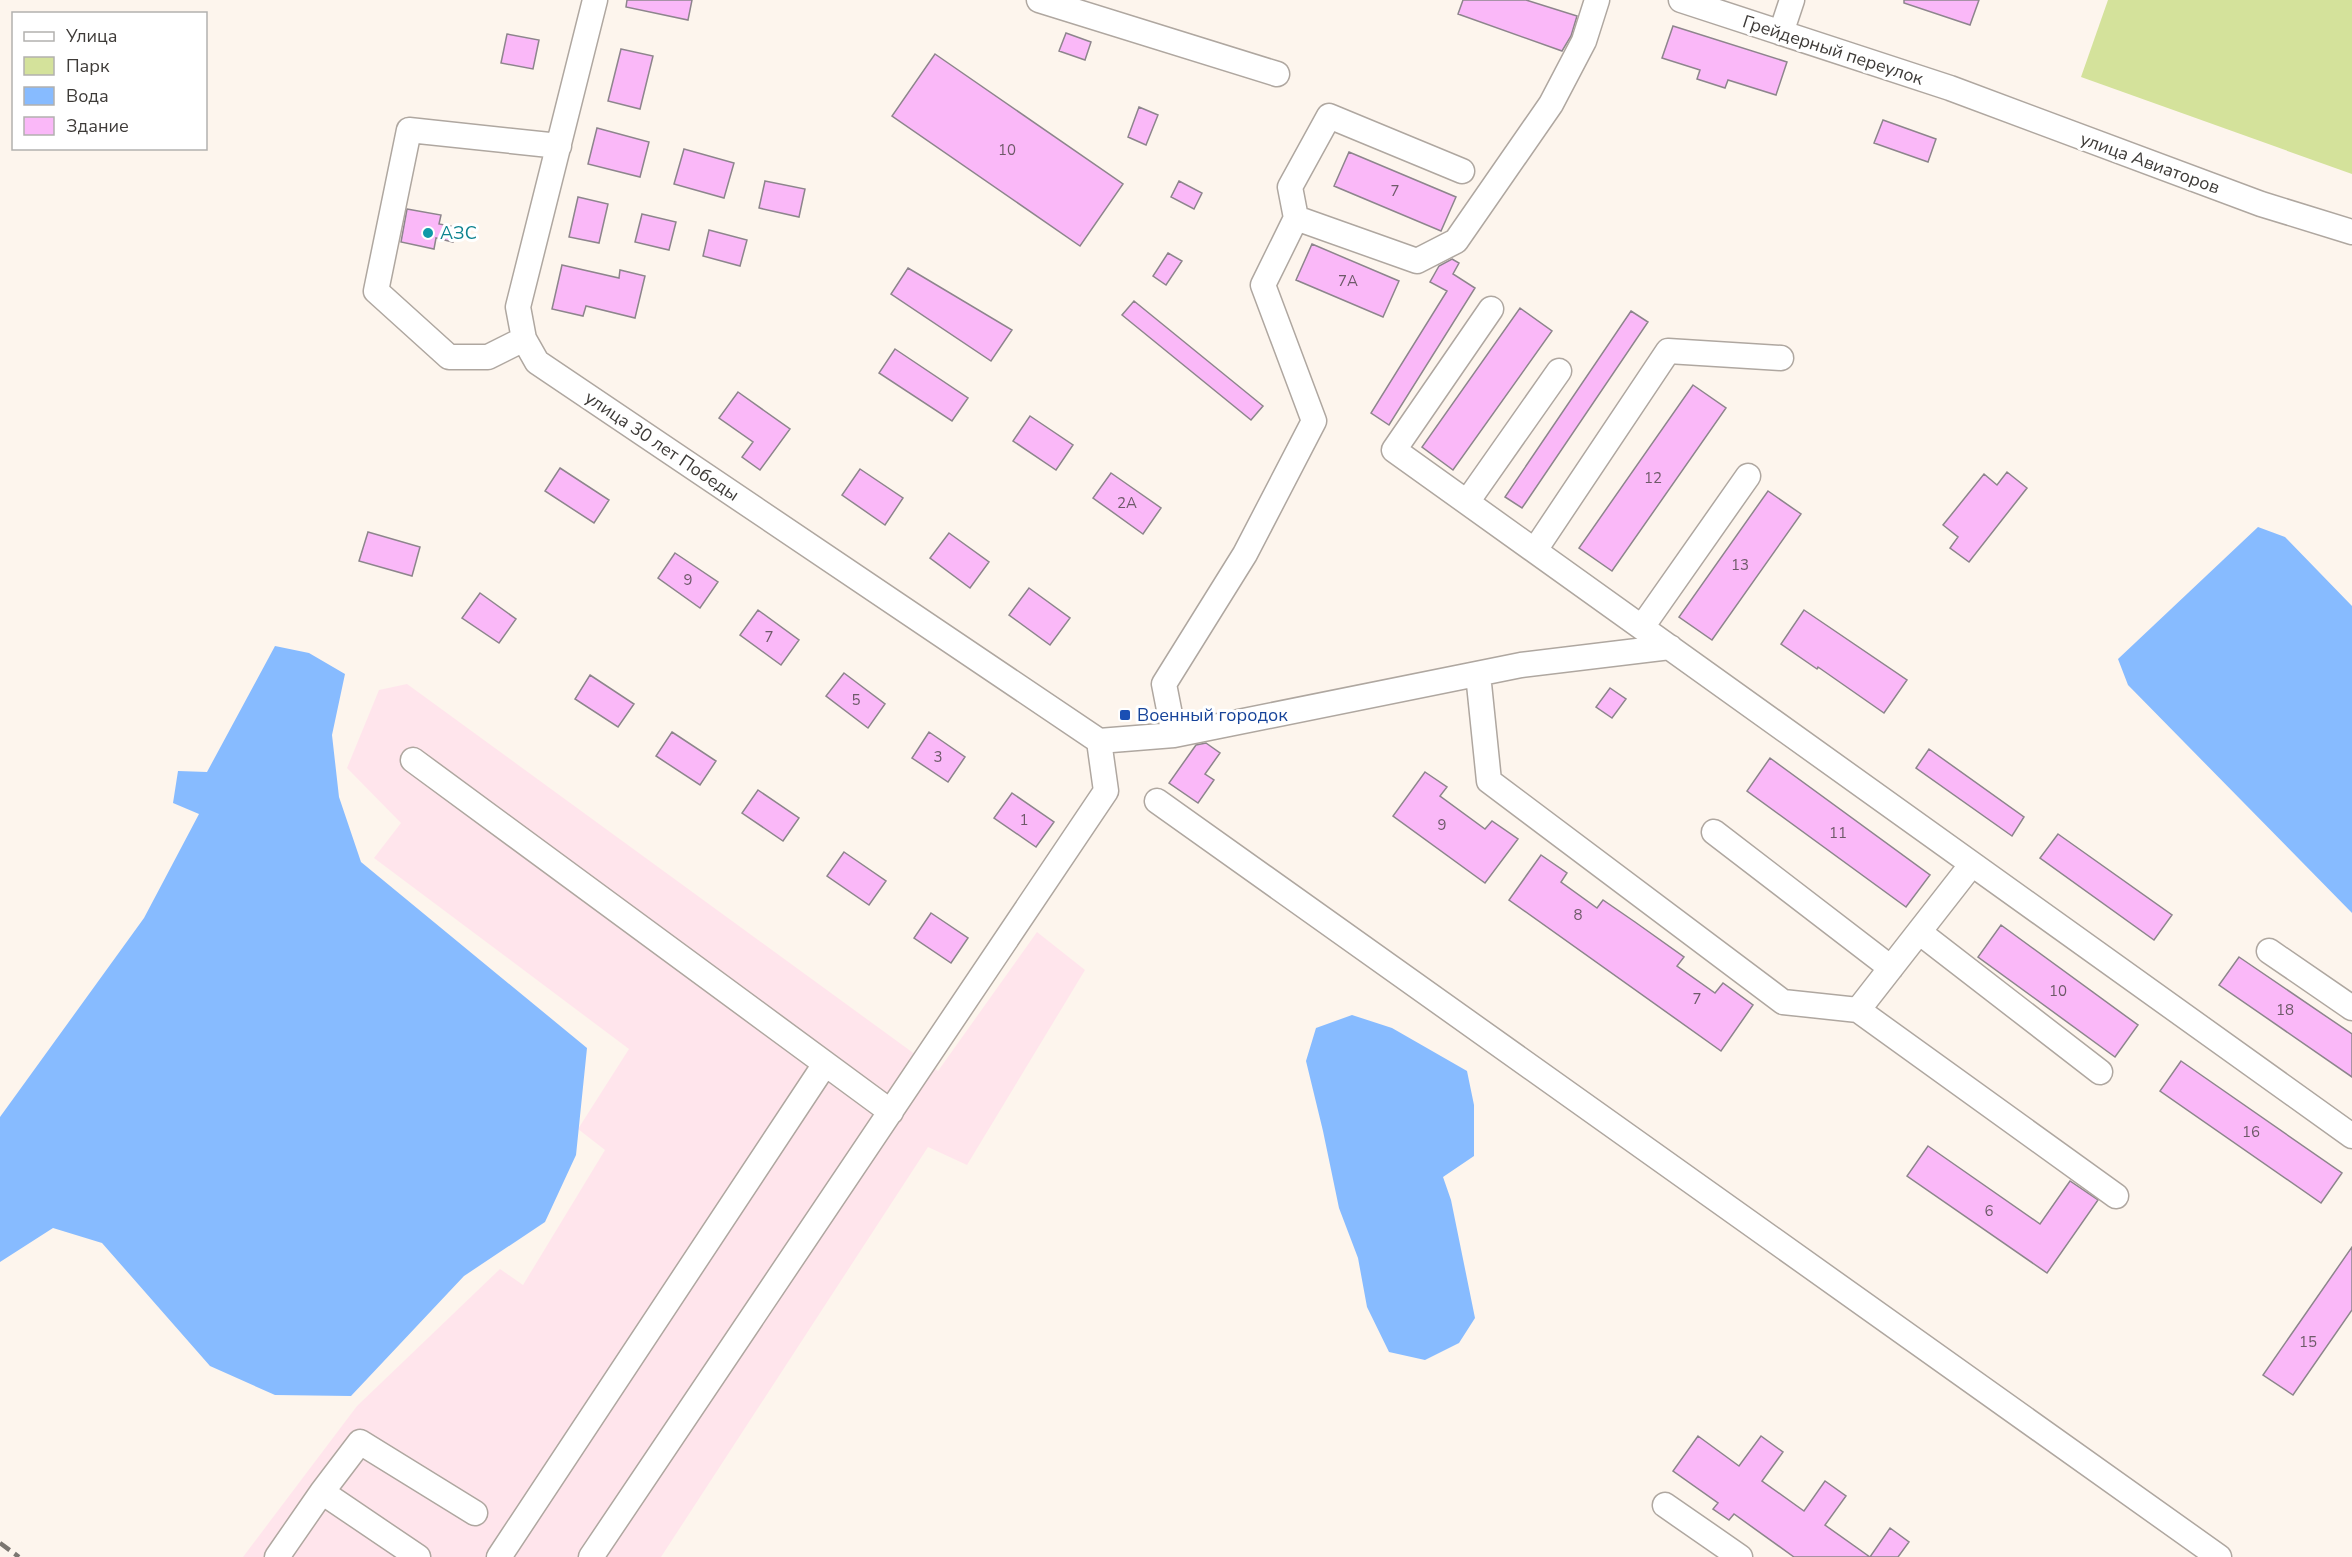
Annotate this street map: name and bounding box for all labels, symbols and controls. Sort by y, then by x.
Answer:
street label: Грейдерный переулок [1740,9,1927,91]
legend [12,12,207,150]
text: Улица [65,24,117,48]
text: Парк [66,54,110,78]
text: Вода [66,84,109,108]
text: Здание [66,114,129,138]
street label: улица Авиаторов [2077,127,2223,199]
house number: 10 [998,140,1016,160]
house number: 7 [1390,181,1400,201]
place label: АЗС [440,221,477,245]
marker: АЗС [421,226,435,240]
house number: 7А [1338,271,1358,291]
street label: улица 30 лет Победы [580,385,744,507]
house number: 12 [1644,468,1662,488]
house number: 2А [1117,493,1137,513]
house number: 13 [1731,555,1749,575]
house number: 9 [683,570,693,590]
house number: 7 [764,627,774,647]
house number: 5 [851,690,861,710]
place label: Военный городок [1137,703,1288,727]
marker: Военный городок [1118,708,1132,722]
house number: 3 [933,747,943,767]
house number: 1 [1019,810,1029,830]
house number: 9 [1437,815,1447,835]
house number: 11 [1829,823,1847,843]
house number: 8 [1573,905,1583,925]
house number: 10 [2049,981,2067,1001]
house number: 7 [1692,989,1702,1009]
house number: 18 [2276,1000,2294,1020]
house number: 16 [2242,1122,2260,1142]
house number: 6 [1984,1201,1994,1221]
house number: 15 [2299,1332,2317,1352]

